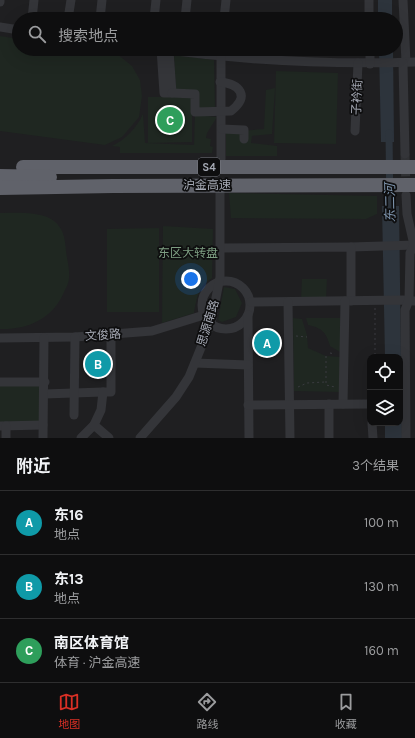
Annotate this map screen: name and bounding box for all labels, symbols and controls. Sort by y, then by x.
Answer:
search box [12,12,403,56]
icon: search [26,23,48,45]
text: 搜索地点 [58,27,118,45]
street label: 子衿街 [349,79,365,115]
pin: C [157,105,183,135]
road number: S4 [198,158,220,176]
street label: 沪金高速 [183,178,231,192]
water label: 东二河 [382,180,398,223]
park label: 东区大转盘 [158,246,218,260]
your location [181,269,201,289]
street label: 思源南路 [194,298,222,348]
street label: 文俊路 [85,327,121,343]
pin: A [254,328,280,358]
pin: B [85,349,111,379]
map controls [367,354,403,426]
button: locate [367,354,403,390]
button: layers [367,390,403,426]
text: 附近 [16,456,50,476]
text: 3个结果 [352,458,399,473]
text: 东16 [54,506,83,524]
text: A [25,515,33,530]
text: 100 m [364,515,399,530]
text: 地点 [54,527,80,542]
text: 东13 [54,570,84,588]
text: B [25,579,33,594]
text: 130 m [364,579,399,594]
text: 地点 [54,591,80,606]
text: 南区体育馆 [54,634,129,652]
text: C [25,643,33,658]
text: 160 m [364,643,399,658]
text: 体育 · 沪金高速 [54,655,141,670]
tab: 地图 [58,691,80,731]
tab: 路线 [196,691,218,731]
tab: 收藏 [335,691,357,731]

